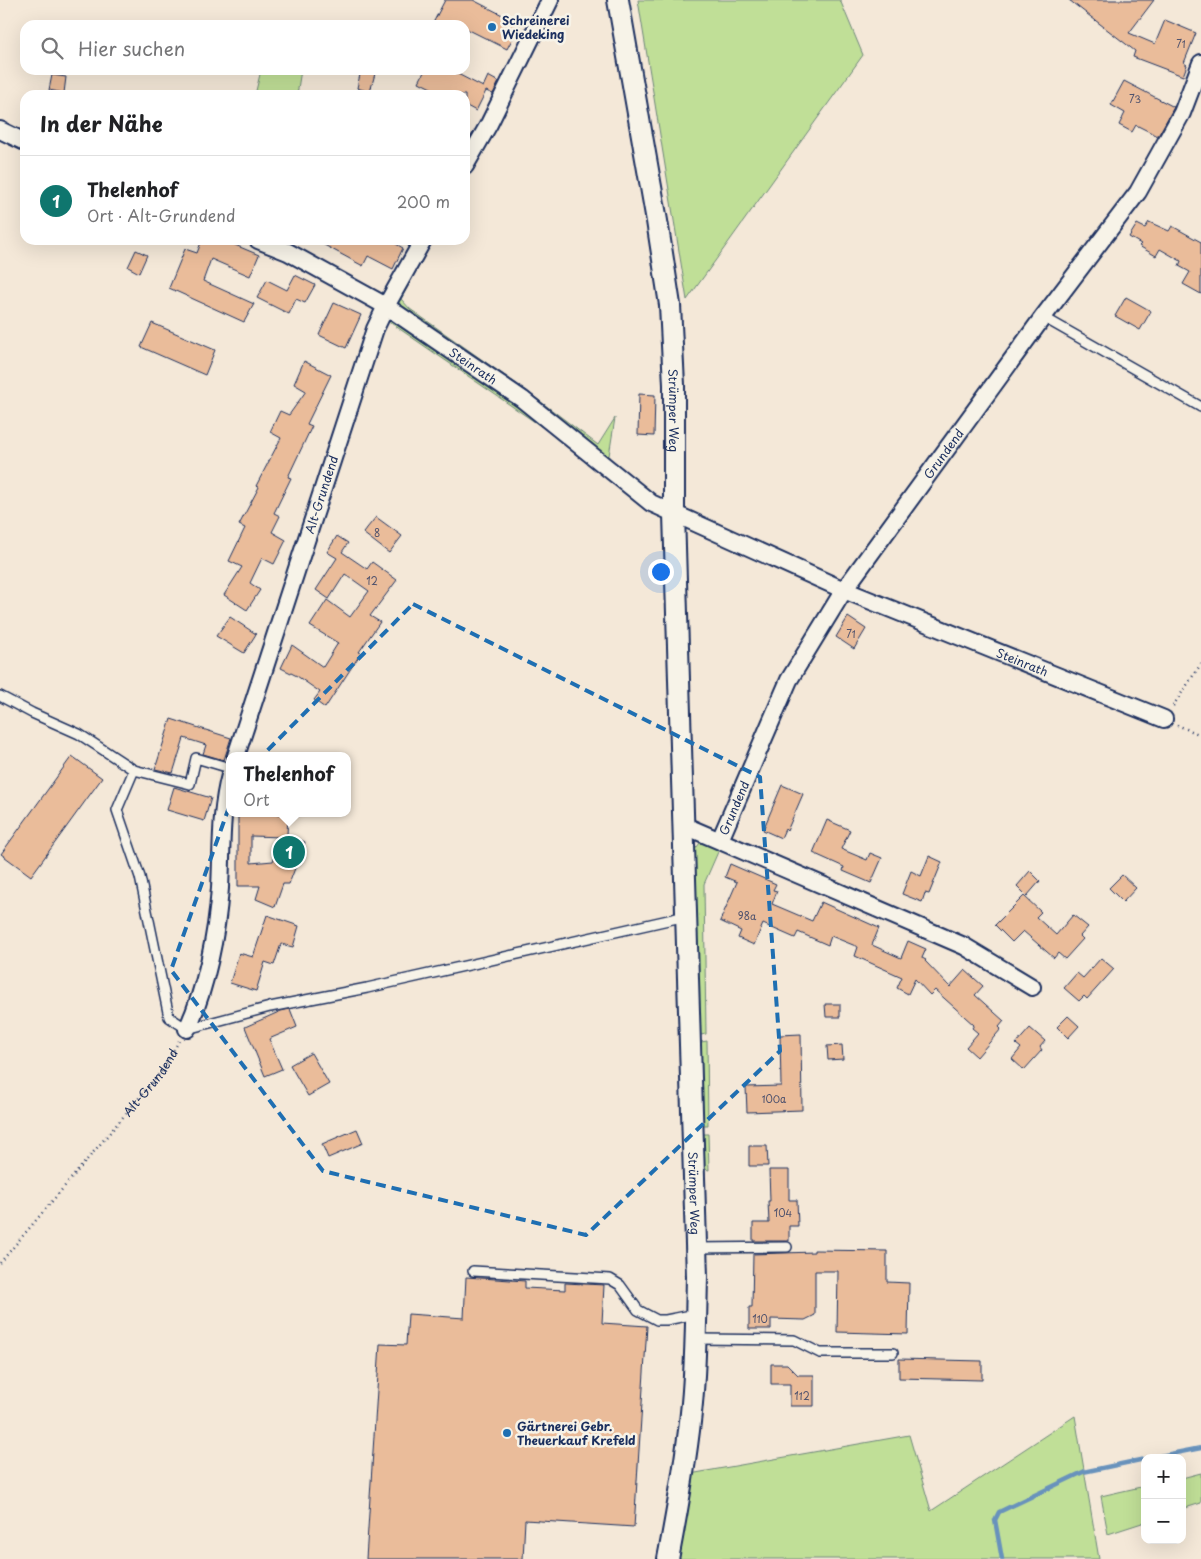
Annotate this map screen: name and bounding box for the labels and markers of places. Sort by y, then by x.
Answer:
place label: Schreinerei Wiedeking [502,11,570,43]
marker: Schreinerei Wiedeking [486,21,498,33]
pin: 1 [273,833,305,871]
place label: Gärtnerei Gebr. Theuerkauf Krefeld [517,1417,636,1449]
marker: Gärtnerei Gebr. Theuerkauf Krefeld [501,1427,513,1439]

